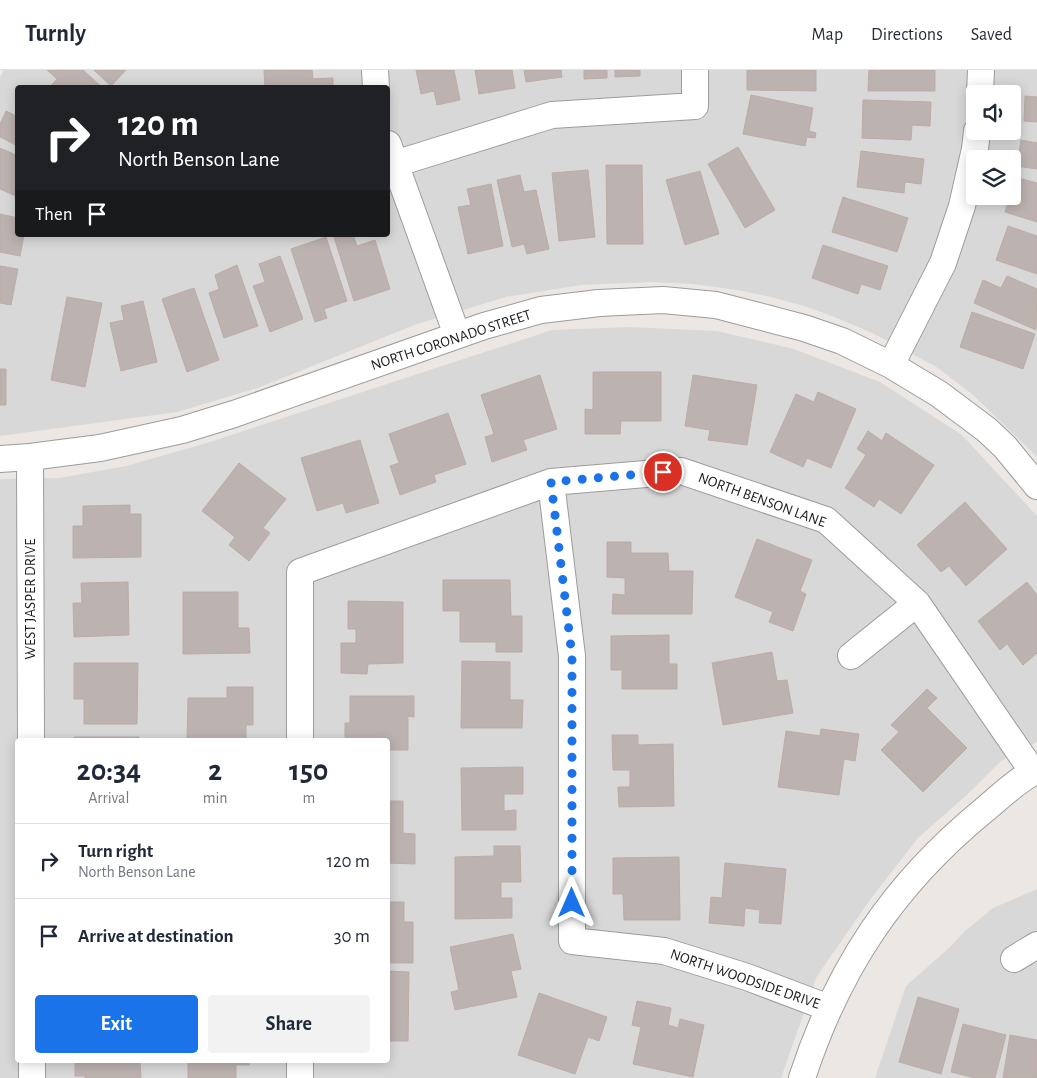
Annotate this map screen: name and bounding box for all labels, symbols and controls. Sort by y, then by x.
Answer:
text: Turnly [25,22,86,46]
text: Map [812,26,843,44]
text: Directions [871,26,943,44]
text: Saved [971,26,1012,44]
map controls [966,85,1021,205]
button: sound [966,85,1021,140]
icon: right [35,105,100,170]
text: 120 m [118,107,199,142]
text: North Benson Lane [118,148,280,170]
button: layers [966,150,1021,205]
icon: arrive [83,200,111,228]
text: Then [35,205,73,224]
street label: NORTH CORONADO STREET [369,307,533,373]
pin [642,451,684,493]
icon: arrive [649,458,677,486]
street label: NORTH BENSON LANE [696,470,828,530]
street label: WEST JASPER DRIVE [23,539,38,660]
text: 20:34 [77,756,141,786]
text: 2 [208,756,222,786]
text: 150 [289,756,328,786]
text: Arrival [88,790,129,806]
text: min [203,790,228,806]
text: m [302,790,315,806]
text: Turn right [78,842,153,861]
icon: right [35,847,63,875]
text: 120 m [326,852,370,871]
text: North Benson Lane [78,864,196,880]
position arrow [545,876,597,928]
icon: arrive [35,922,63,950]
text: Arrive at destination [78,927,234,946]
text: 30 m [334,927,370,946]
street label: NORTH WOODSIDE DRIVE [668,946,822,1012]
button: Exit [35,995,198,1053]
button: Share [208,995,370,1053]

